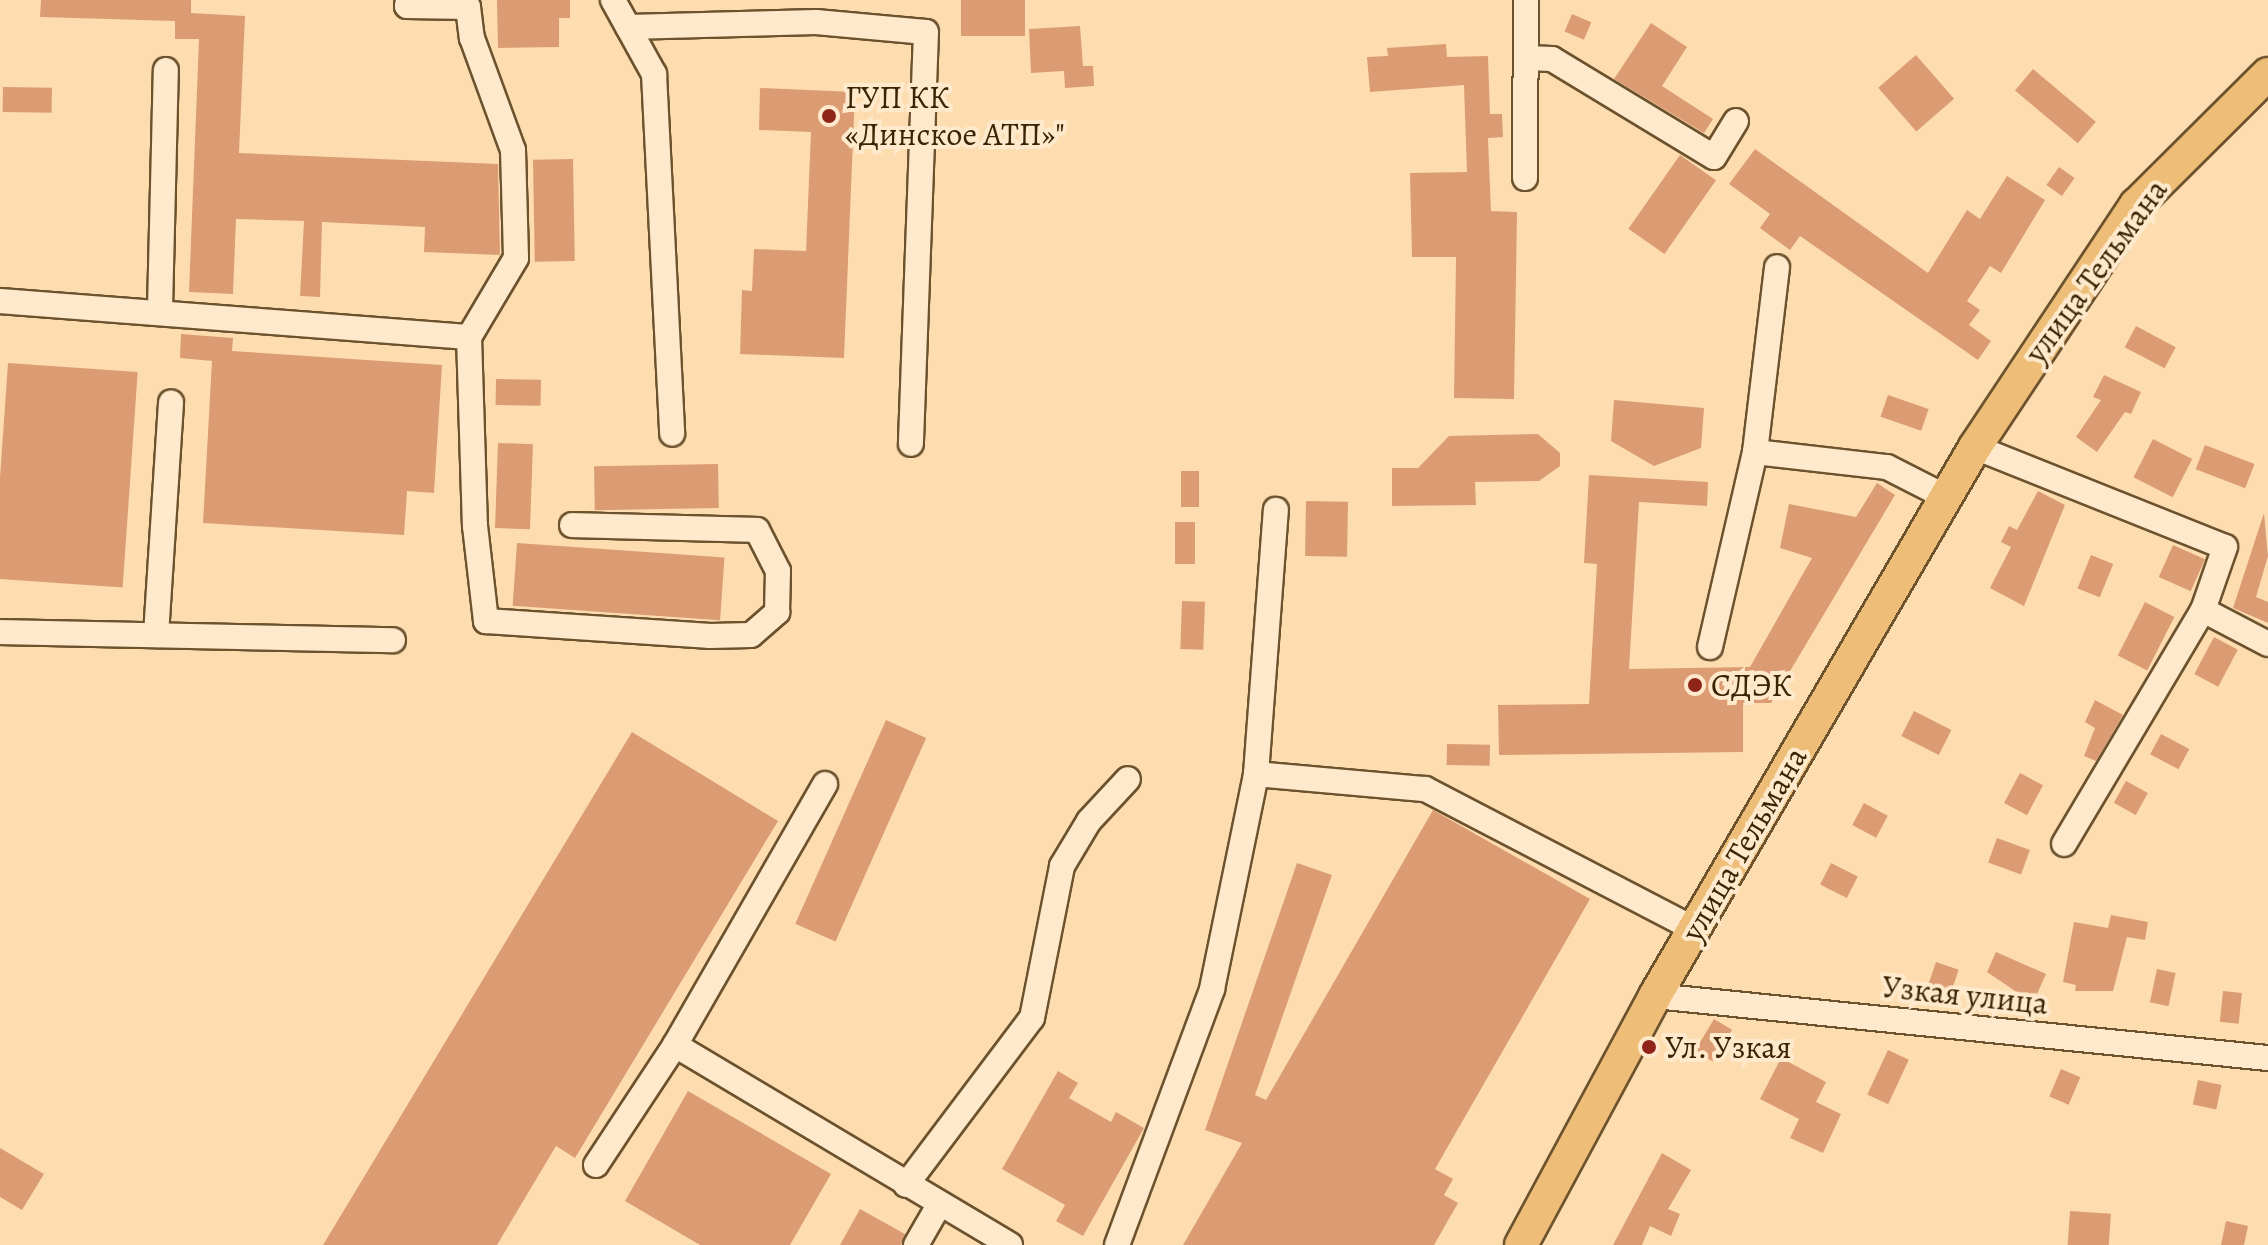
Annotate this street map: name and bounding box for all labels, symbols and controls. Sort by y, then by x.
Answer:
place label: ГУП КК «Динское АТП»" [845,79,1065,154]
marker: ГУП КК «Динское АТП»" [820,107,838,125]
street label: улица Тельмана [2017,172,2175,370]
place label: СДЭК [1711,666,1792,704]
marker: СДЭК [1686,676,1704,694]
street label: улица Тельмана [1673,740,1815,948]
street label: Узкая улица [1880,967,2050,1023]
place label: Ул. Узкая [1665,1028,1792,1066]
marker: Ул. Узкая [1640,1038,1658,1056]

